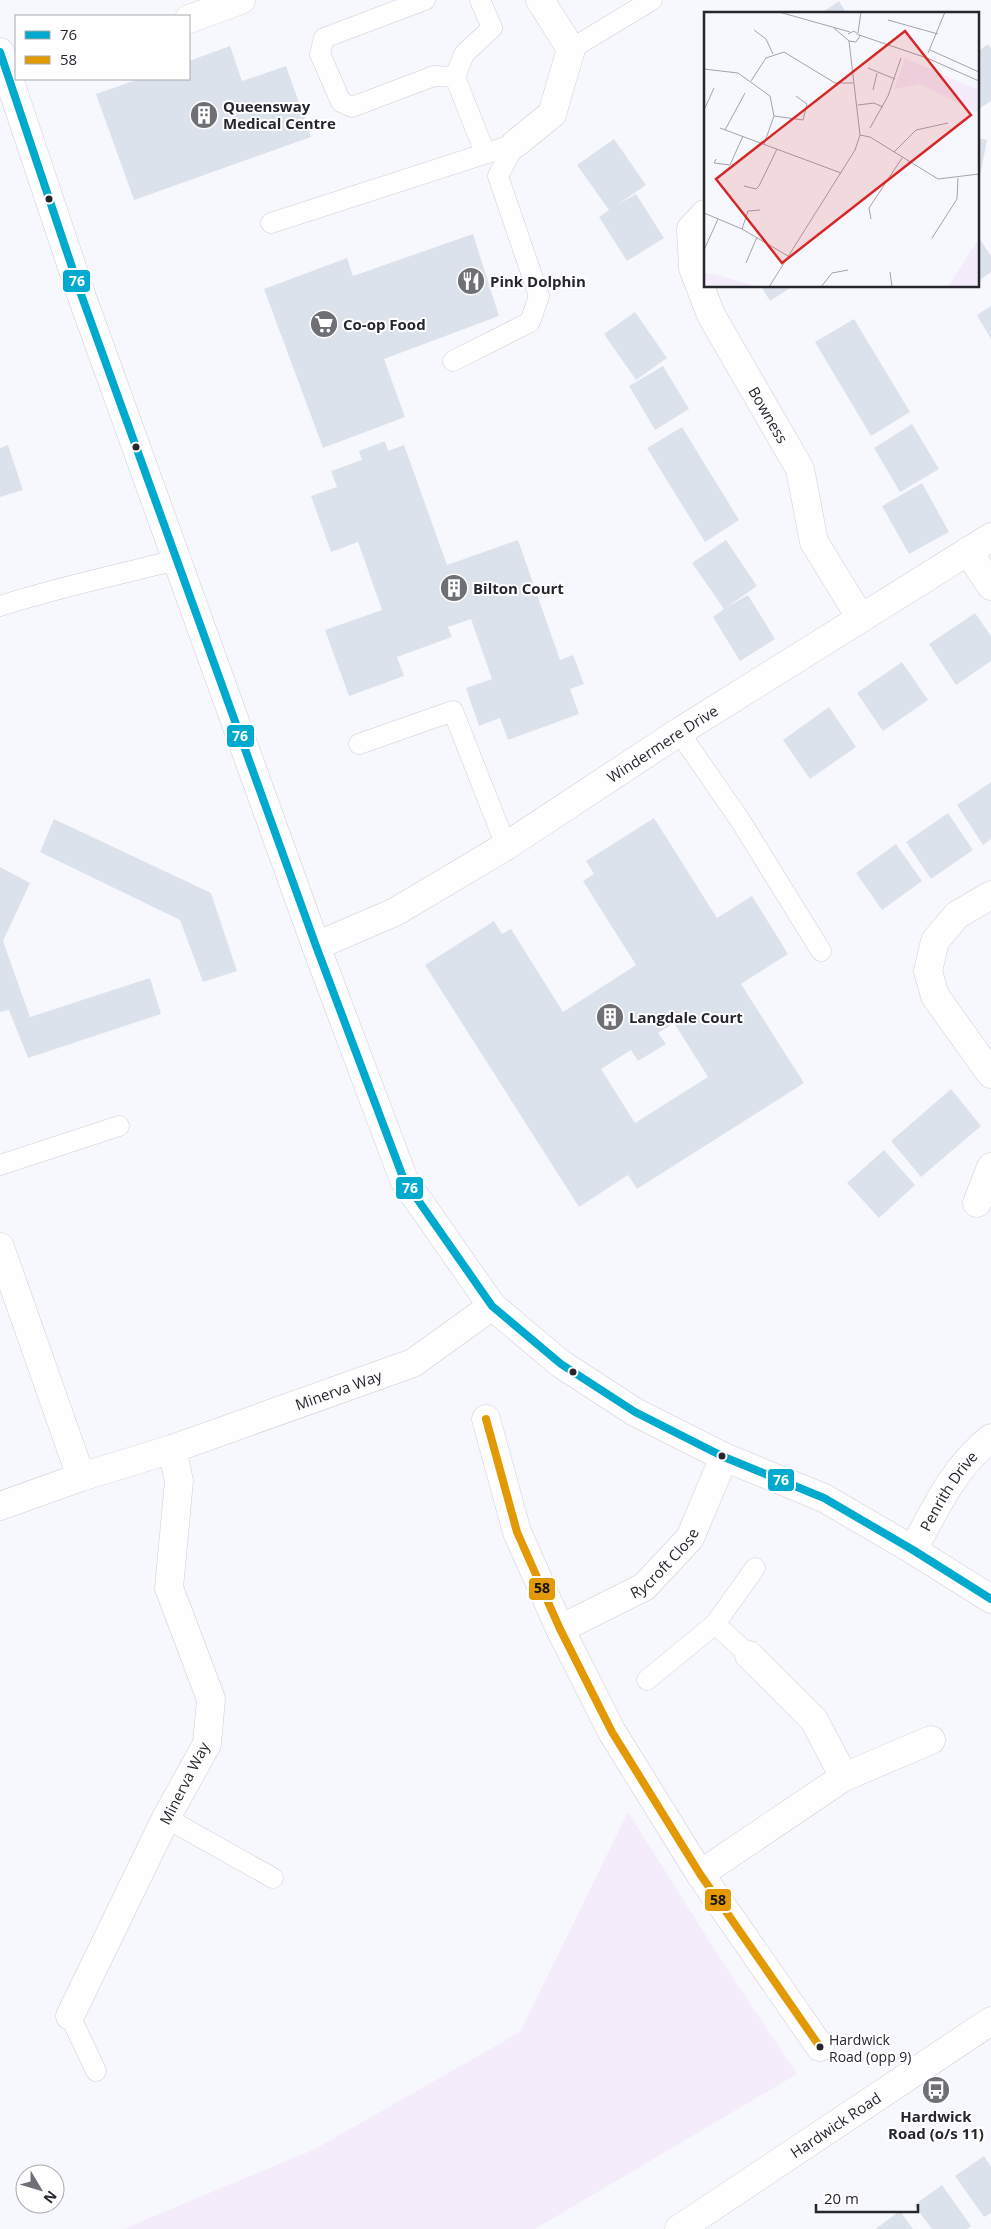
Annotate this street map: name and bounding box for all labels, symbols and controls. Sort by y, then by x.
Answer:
inset map [704,12,978,288]
legend [15,15,190,80]
text: 76 [60,24,77,44]
text: 58 [60,49,77,69]
place label: Queensway Medical Centre [223,96,336,133]
building icon: Queensway Medical Centre [189,100,219,130]
unlabelled marker [44,194,54,204]
restaurant icon: Pink Dolphin [456,266,486,296]
line badge: 76 [62,269,91,293]
text: 76 [69,271,85,290]
place label: Pink Dolphin [490,271,586,291]
supermarket icon: Co-op Food [309,309,339,339]
place label: Co-op Food [343,314,426,334]
street label: Bowness [744,383,793,447]
unlabelled marker [131,442,141,452]
building icon: Bilton Court [439,573,469,603]
place label: Bilton Court [473,578,564,598]
street label: Windermere Drive [603,700,721,787]
line badge: 76 [226,724,255,748]
text: 76 [232,726,248,745]
building icon: Langdale Court [595,1002,625,1032]
place label: Langdale Court [629,1007,743,1027]
line badge: 76 [395,1176,424,1200]
text: 76 [402,1178,418,1197]
street label: Minerva Way [292,1365,385,1414]
unlabelled marker [568,1367,578,1377]
street label: Penrith Drive [915,1446,982,1534]
unlabelled marker [717,1451,727,1461]
line badge: 76 [767,1468,795,1492]
text: 76 [773,1470,789,1489]
street label: Rycroft Close [626,1525,703,1602]
line badge: 58 [528,1577,556,1601]
text: 58 [534,1578,550,1597]
street label: Minerva Way [155,1738,214,1828]
line badge: 58 [704,1888,732,1912]
text: 58 [710,1890,726,1909]
place label: Hardwick Road (opp 9) [829,2030,912,2066]
marker: Hardwick Road (opp 9) [815,2042,825,2052]
bus stop icon: Hardwick Road (o/s 11) [921,2075,951,2105]
street label: Hardwick Road [786,2087,885,2162]
place label: Hardwick Road (o/s 11) [888,2106,984,2143]
north arrow [15,2164,65,2214]
scale bar [816,2182,918,2214]
text: N [40,2187,62,2208]
text: 20 m [824,2188,859,2208]

